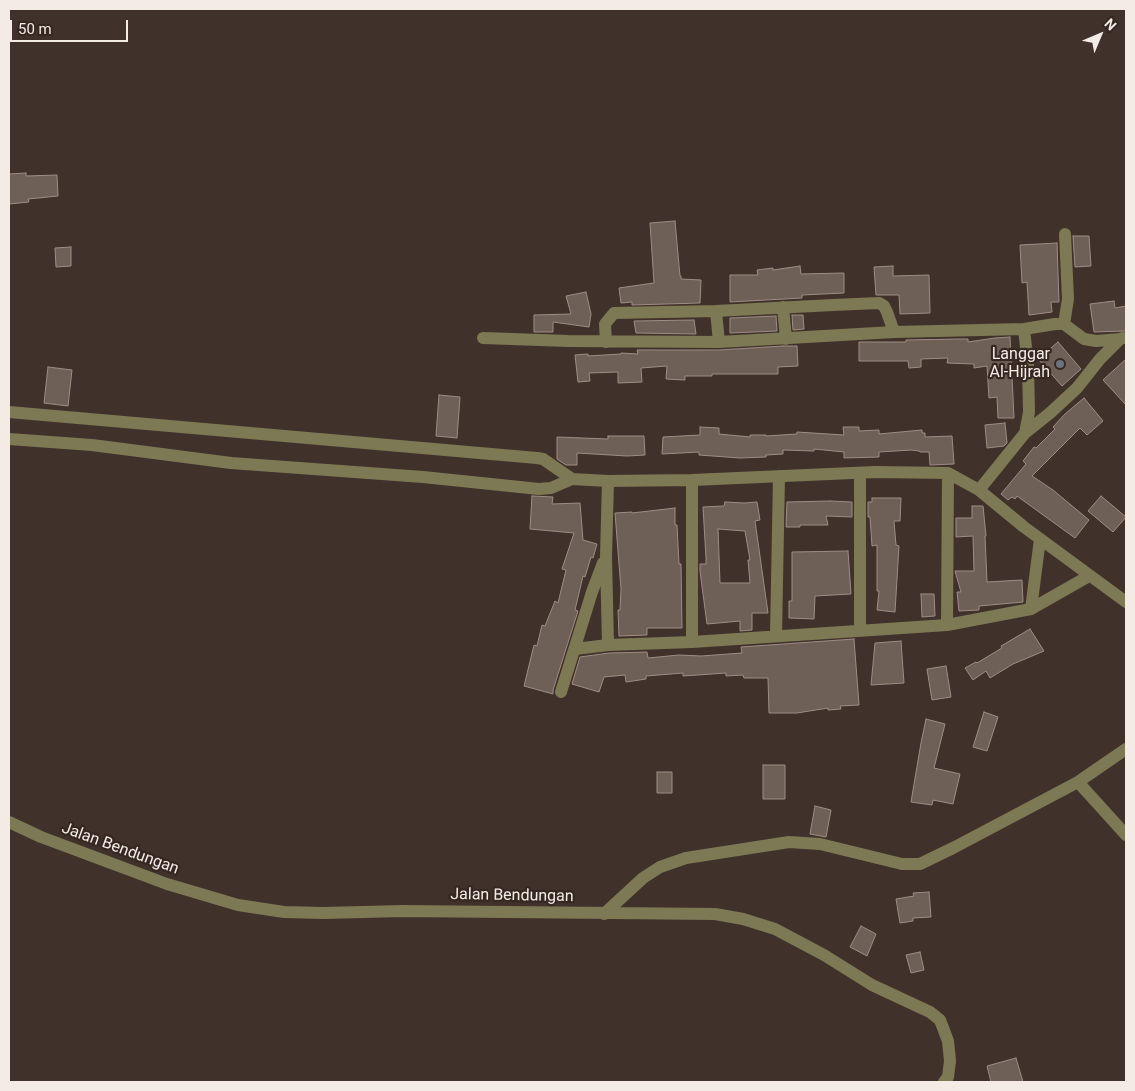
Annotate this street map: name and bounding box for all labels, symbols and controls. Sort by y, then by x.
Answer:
scale bar [12,10,130,42]
north arrow [1075,10,1125,60]
text: N [1101,15,1120,34]
text: 50 m [18,20,52,38]
place label: Langgar Al-Hijrah [989,345,1050,383]
marker: Langgar Al-Hijrah [1054,358,1066,370]
street label: Jalan Bendungan [59,819,181,879]
street label: Jalan Bendungan [450,885,574,907]

